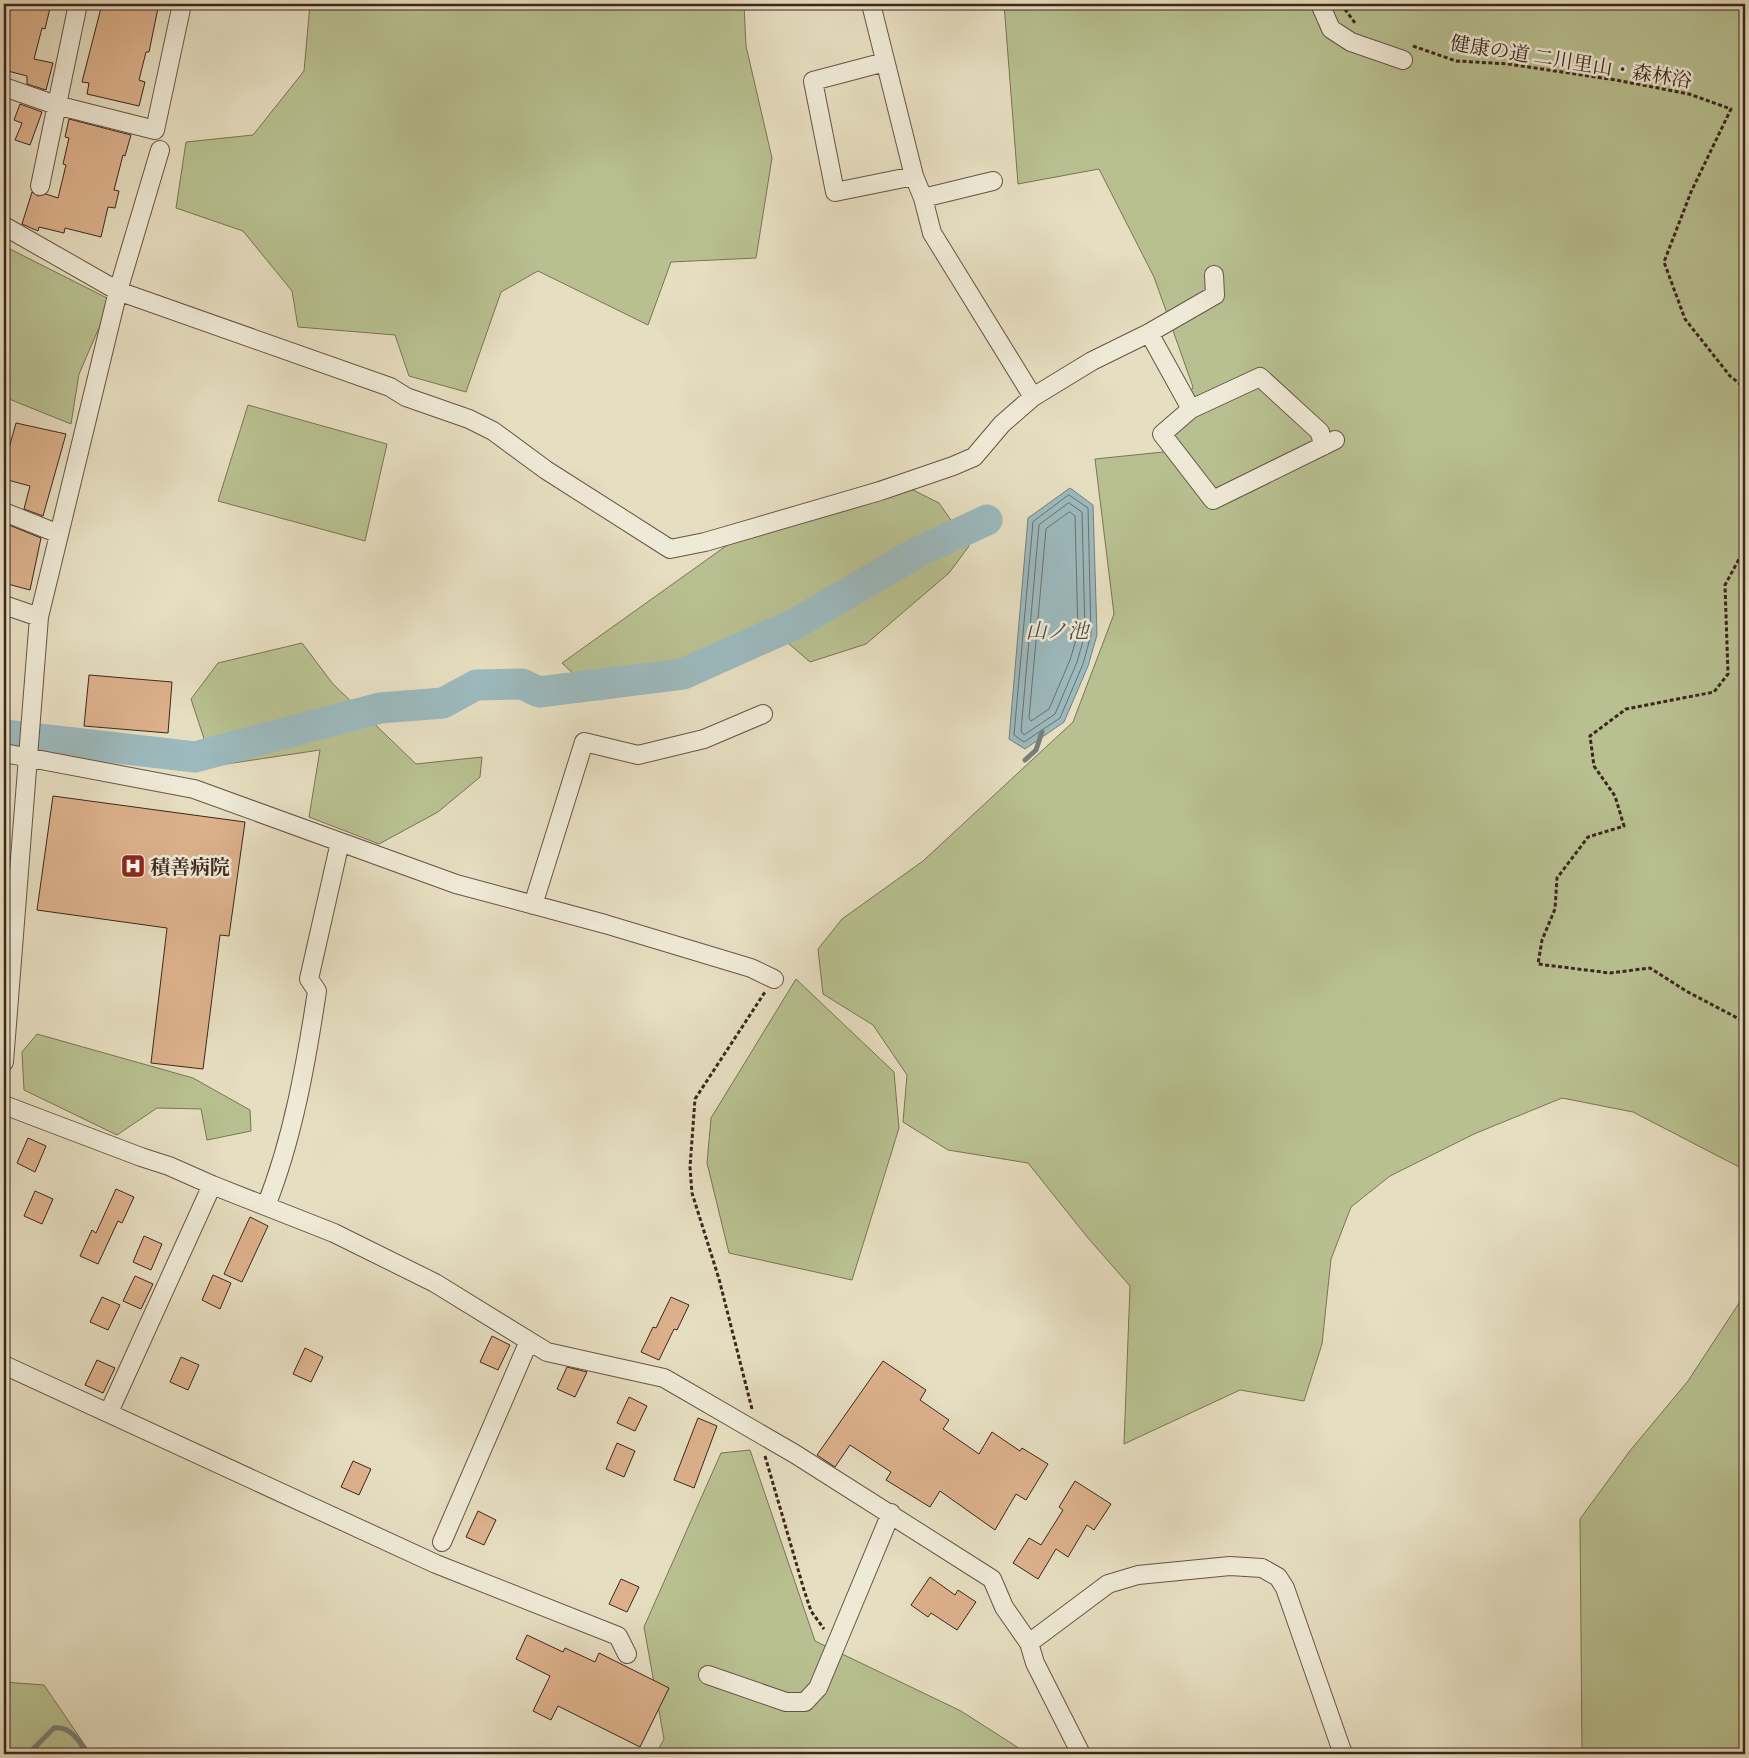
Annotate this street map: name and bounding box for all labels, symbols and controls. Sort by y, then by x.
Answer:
street label: 健康の道 二川里山・森林浴 [1448,28,1694,94]
water label: 山ノ池 [1026,615,1090,646]
place label: 積善病院 [150,852,230,881]
hospital icon: 積善病院 [120,853,146,879]

